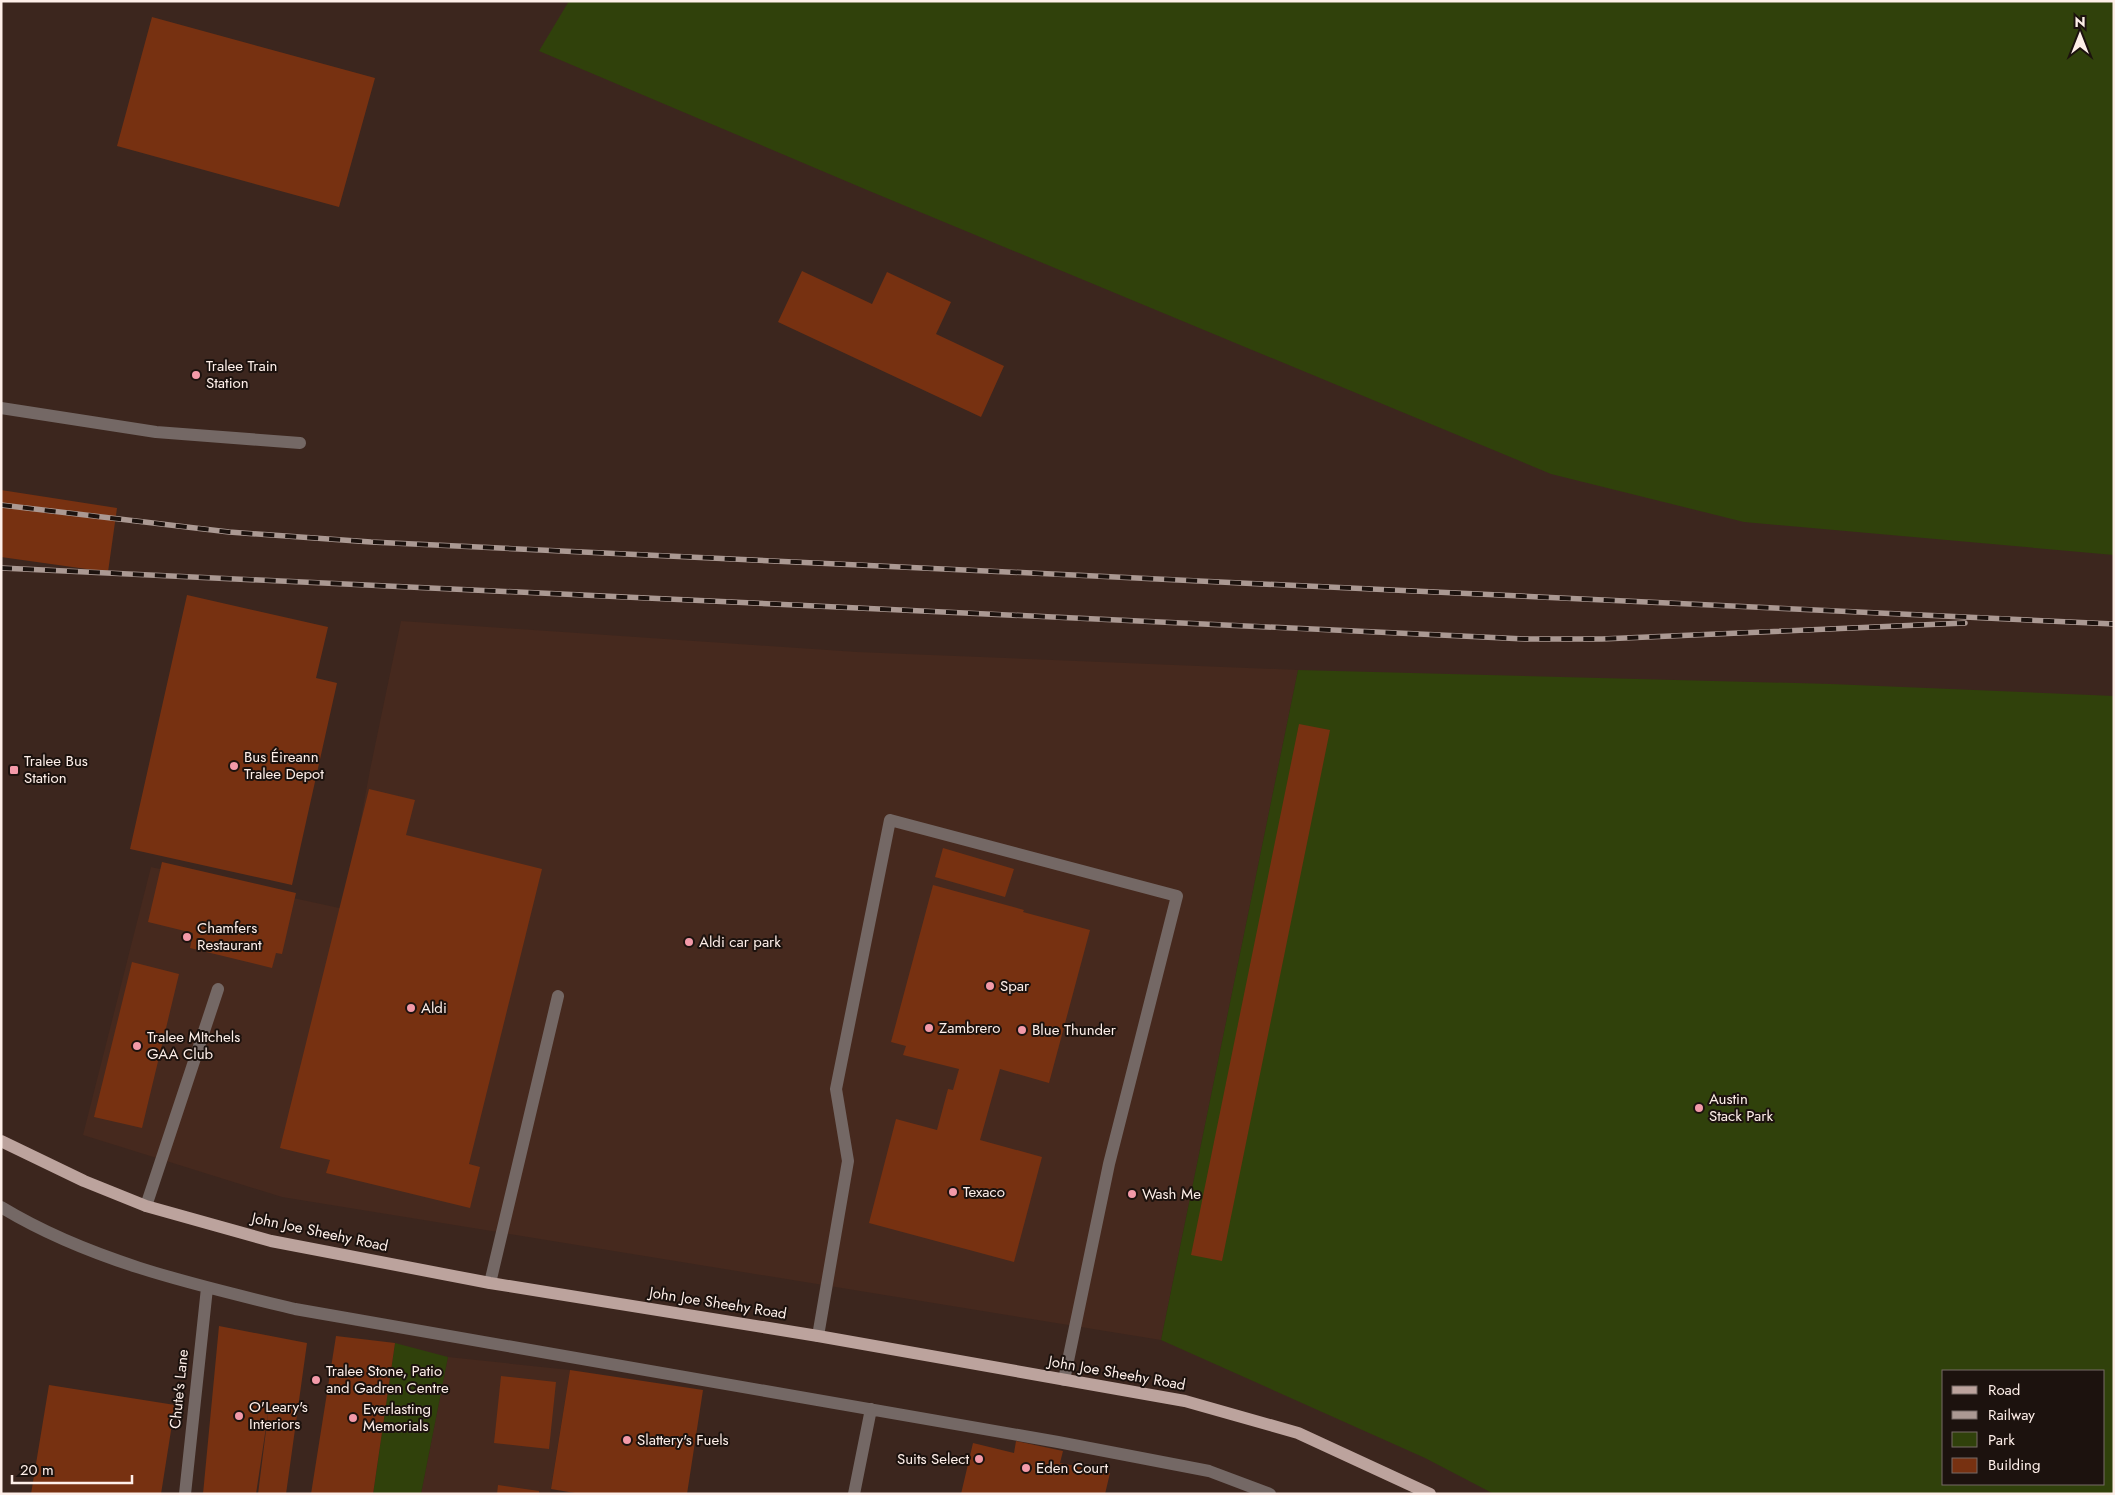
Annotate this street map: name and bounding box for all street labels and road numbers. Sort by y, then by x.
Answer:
street label: John Joe Sheehy Road [248,1206,390,1257]
street label: John Joe Sheehy Road [646,1281,788,1325]
street label: Chute's Lane [164,1348,194,1430]
street label: John Joe Sheehy Road [1045,1350,1187,1396]

